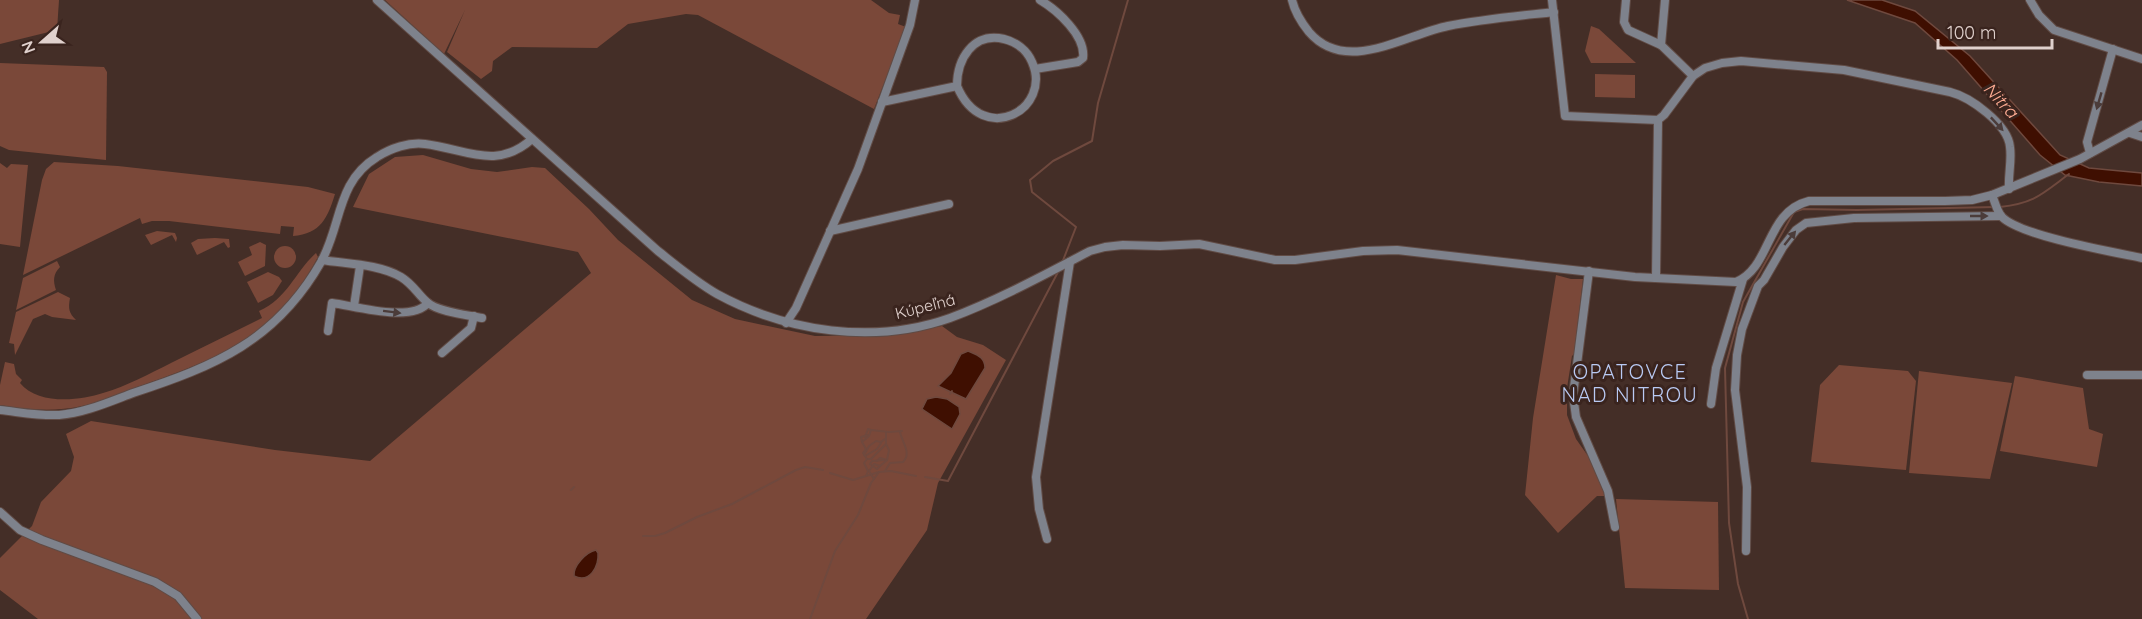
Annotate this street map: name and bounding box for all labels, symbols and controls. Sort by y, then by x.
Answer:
north arrow [12,12,72,72]
scale bar [1938,12,2052,50]
text: 100 m [1947,21,1996,44]
text: N [17,38,39,56]
water label: Nitra [1979,77,2024,124]
one-way arrow [2093,92,2103,110]
one-way arrow [1990,116,2003,131]
one-way arrow [1970,212,1989,221]
one-way arrow [1784,230,1796,245]
street label: Kúpeľná [893,289,957,323]
one-way arrow [383,307,402,316]
district label: OPATOVCE NAD NITROU [1562,359,1698,407]

